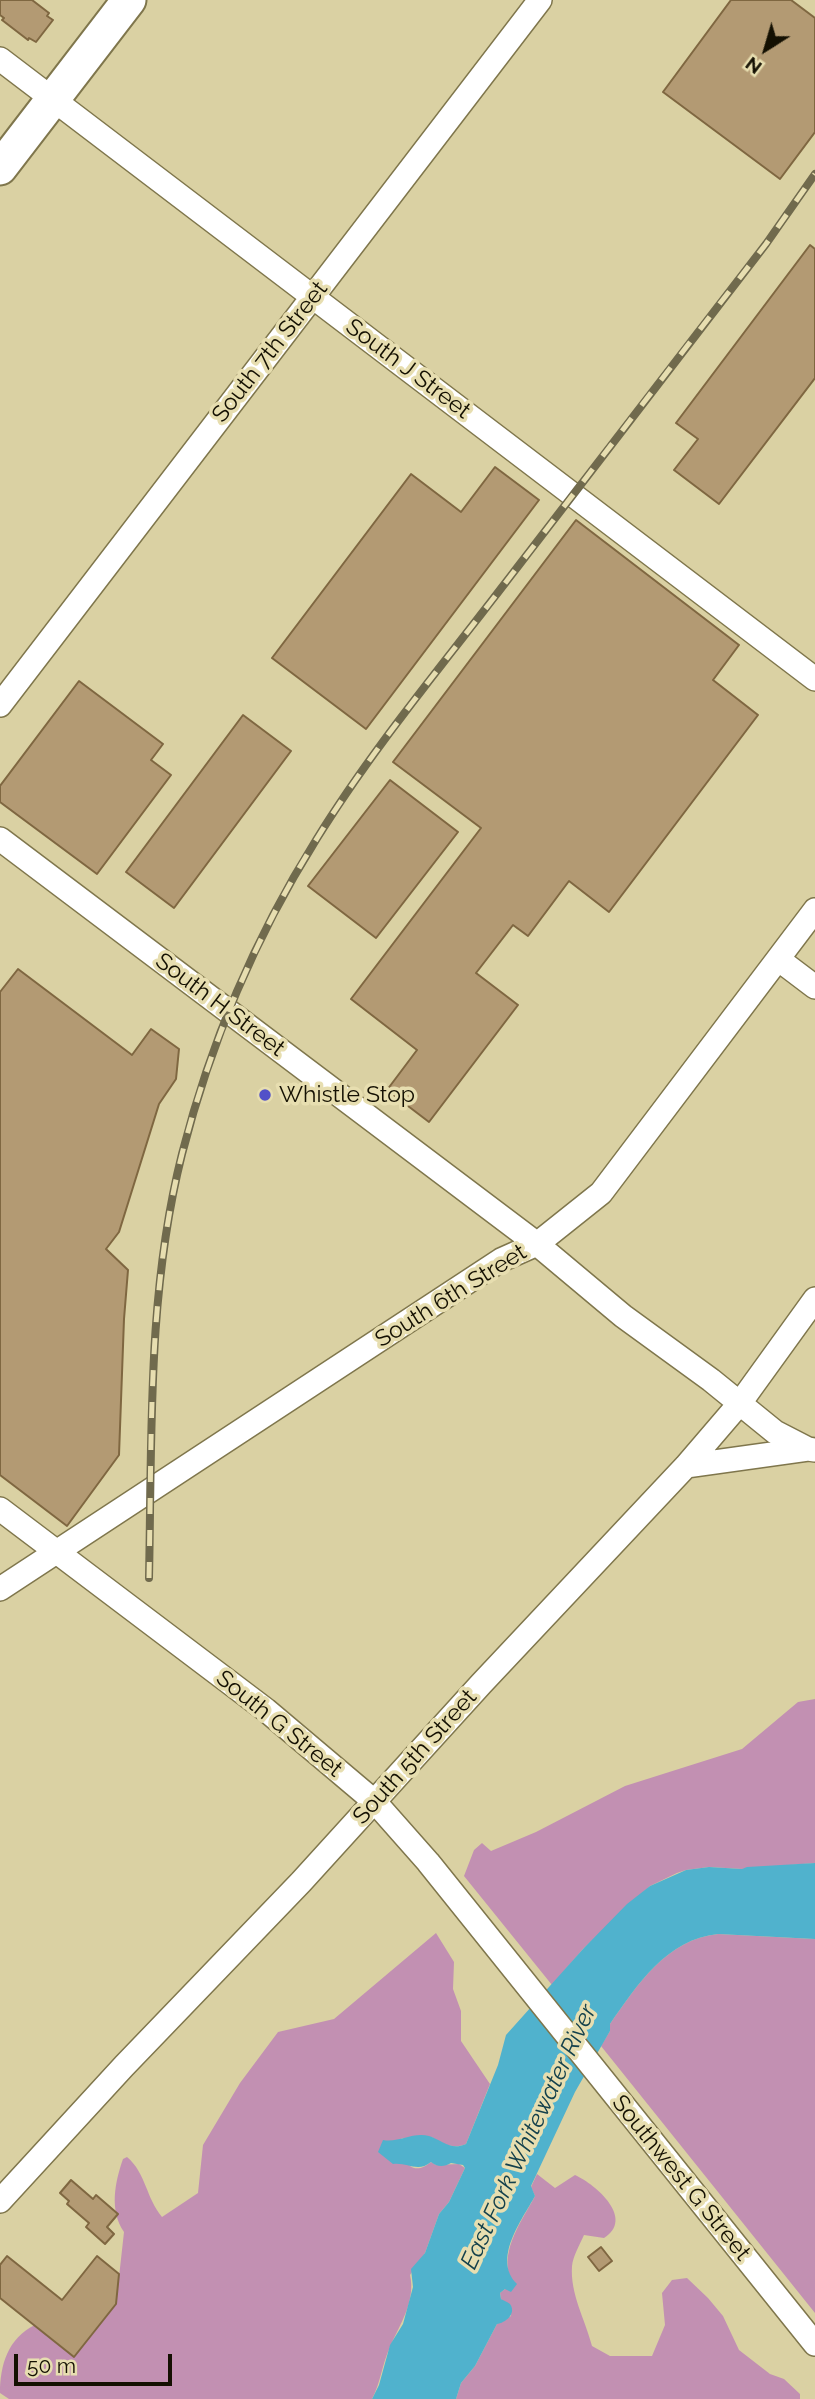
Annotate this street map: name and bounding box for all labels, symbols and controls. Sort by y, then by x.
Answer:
north arrow [731,14,801,84]
text: N [741,53,766,79]
street label: South 7th Street [206,276,334,428]
street label: South J Street [340,313,476,425]
street label: South H Street [150,947,290,1063]
place label: Whistle Stop [279,1081,415,1109]
marker: Whistle Stop [257,1087,273,1103]
street label: South 6th Street [370,1238,532,1354]
street label: South G Street [210,1665,348,1783]
street label: South 5th Street [347,1684,483,1830]
water label: East Fork Whitewater River [455,2000,603,2274]
street label: Southwest G Street [606,2090,756,2266]
scale bar [18,2340,175,2384]
text: 50 m [27,2353,76,2378]

